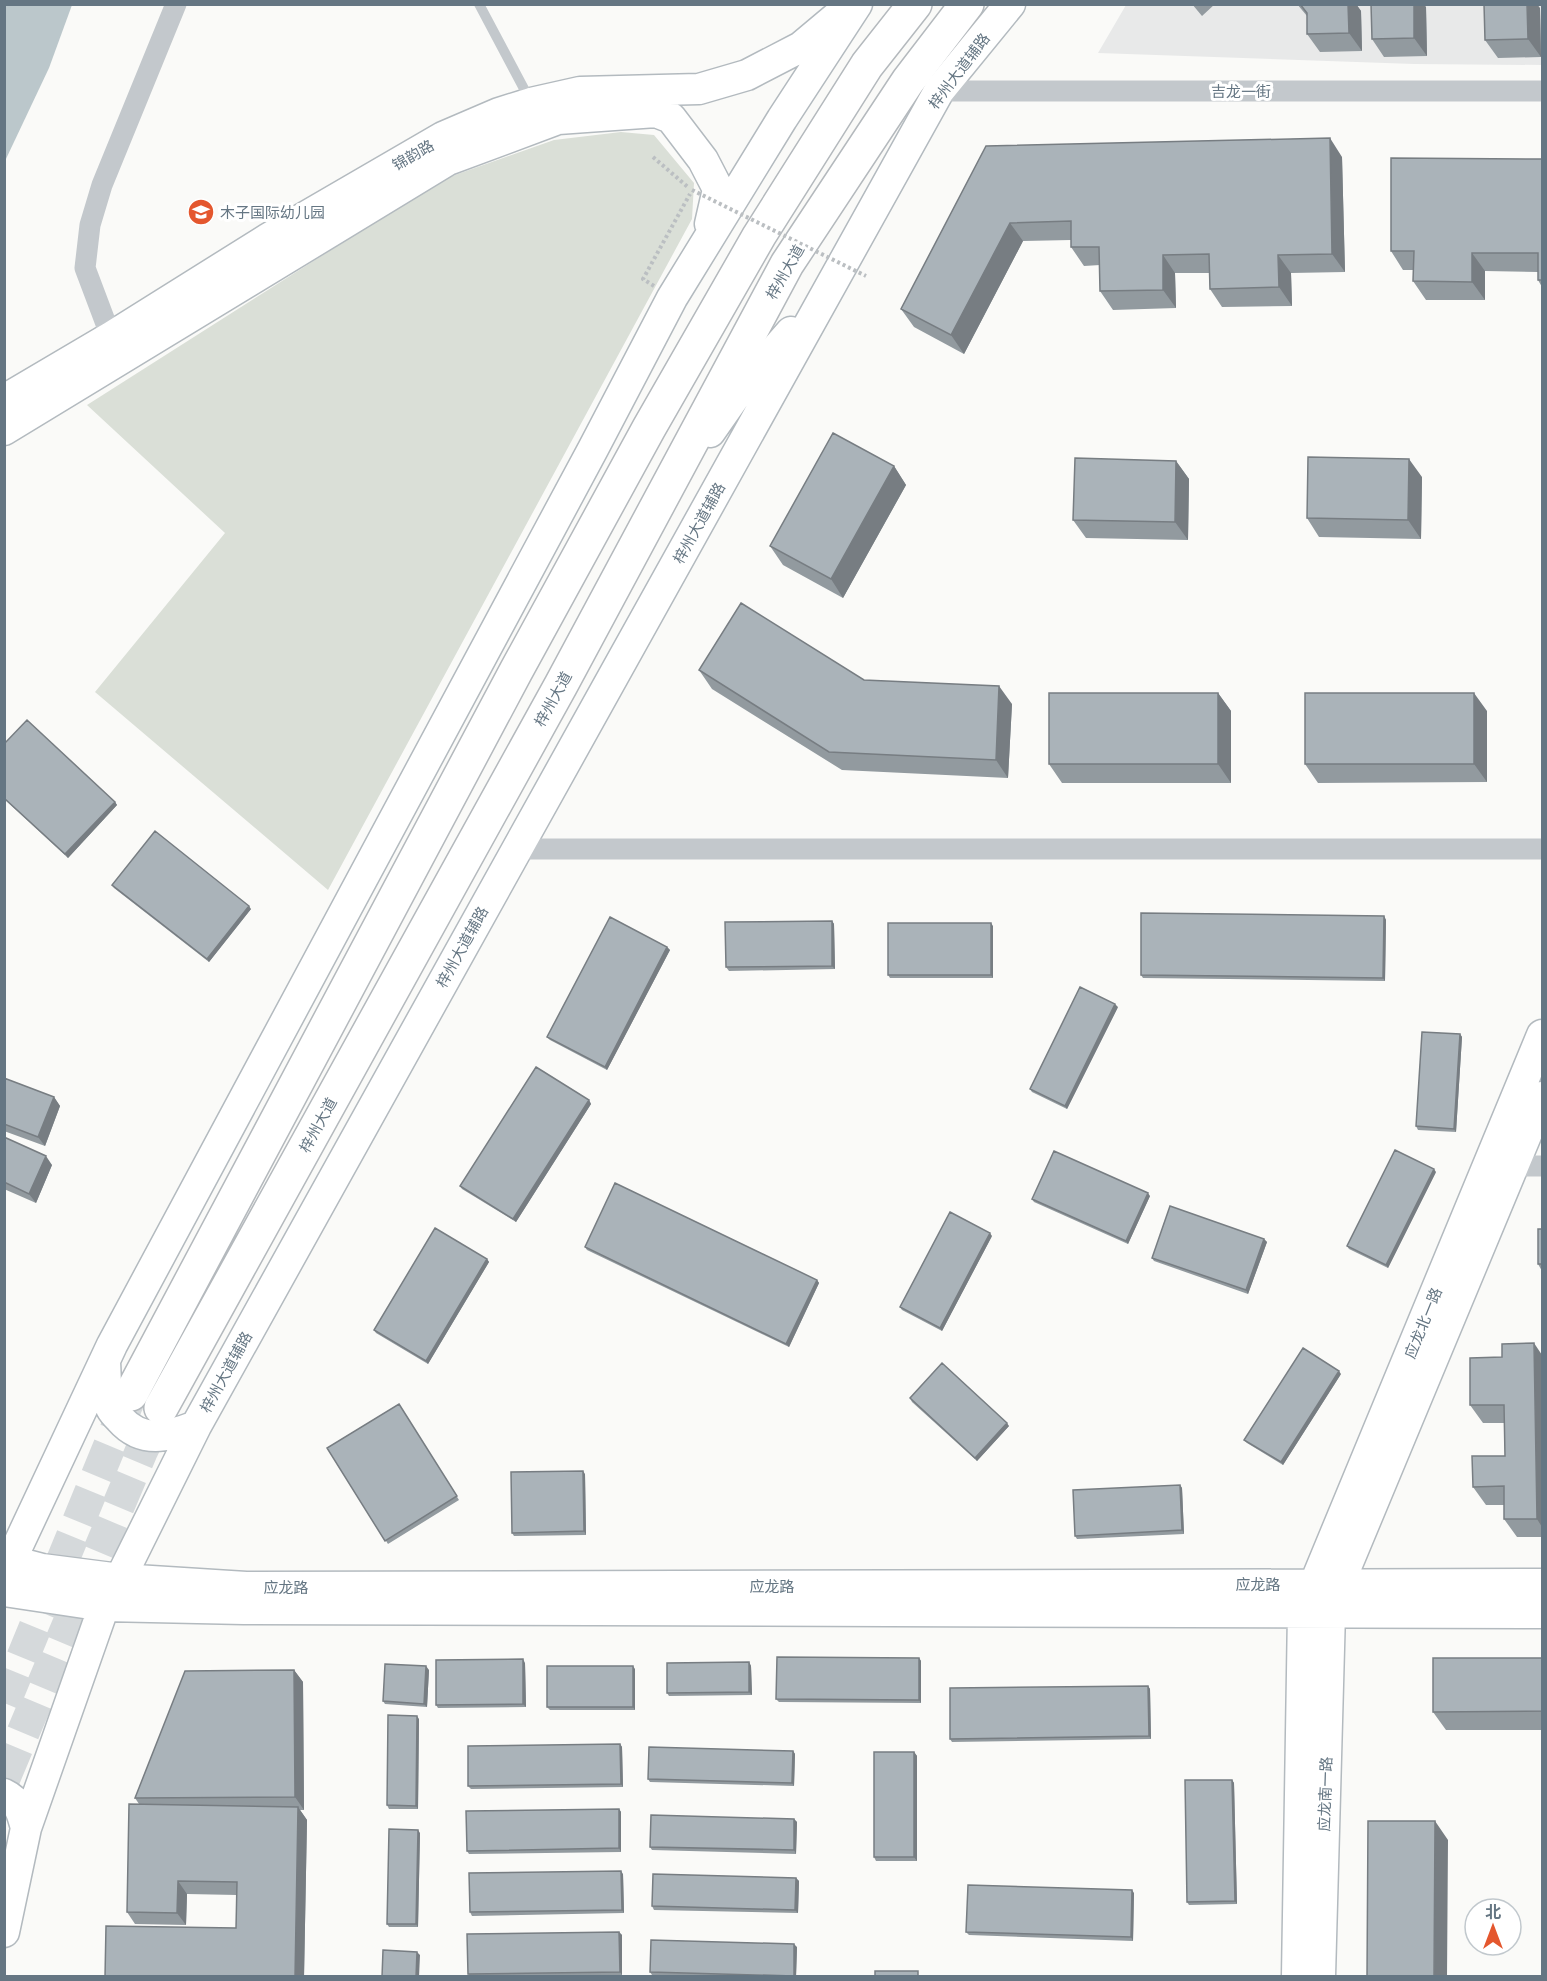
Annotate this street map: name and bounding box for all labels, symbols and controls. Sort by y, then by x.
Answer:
street label: 梓州大道辅路 [924,29,994,113]
street label: 吉龙一街 [1211,82,1271,101]
street label: 锦韵路 [389,136,437,174]
school or university icon: 木子国际幼儿园 [186,197,216,227]
place label: 木子国际幼儿园 [220,203,325,222]
street label: 梓州大道 [762,241,808,303]
street label: 梓州大道辅路 [669,479,729,567]
street label: 梓州大道 [530,668,576,730]
street label: 梓州大道辅路 [432,903,492,991]
street label: 梓州大道 [295,1094,341,1156]
street label: 应龙北一路 [1400,1285,1446,1361]
street label: 梓州大道辅路 [196,1328,256,1416]
street label: 应龙路 [1235,1575,1281,1594]
street label: 应龙路 [749,1577,795,1596]
street label: 应龙路 [263,1578,309,1597]
street label: 应龙南一路 [1314,1756,1336,1832]
north arrow [1463,1897,1523,1957]
text: 北 [1485,1902,1501,1922]

